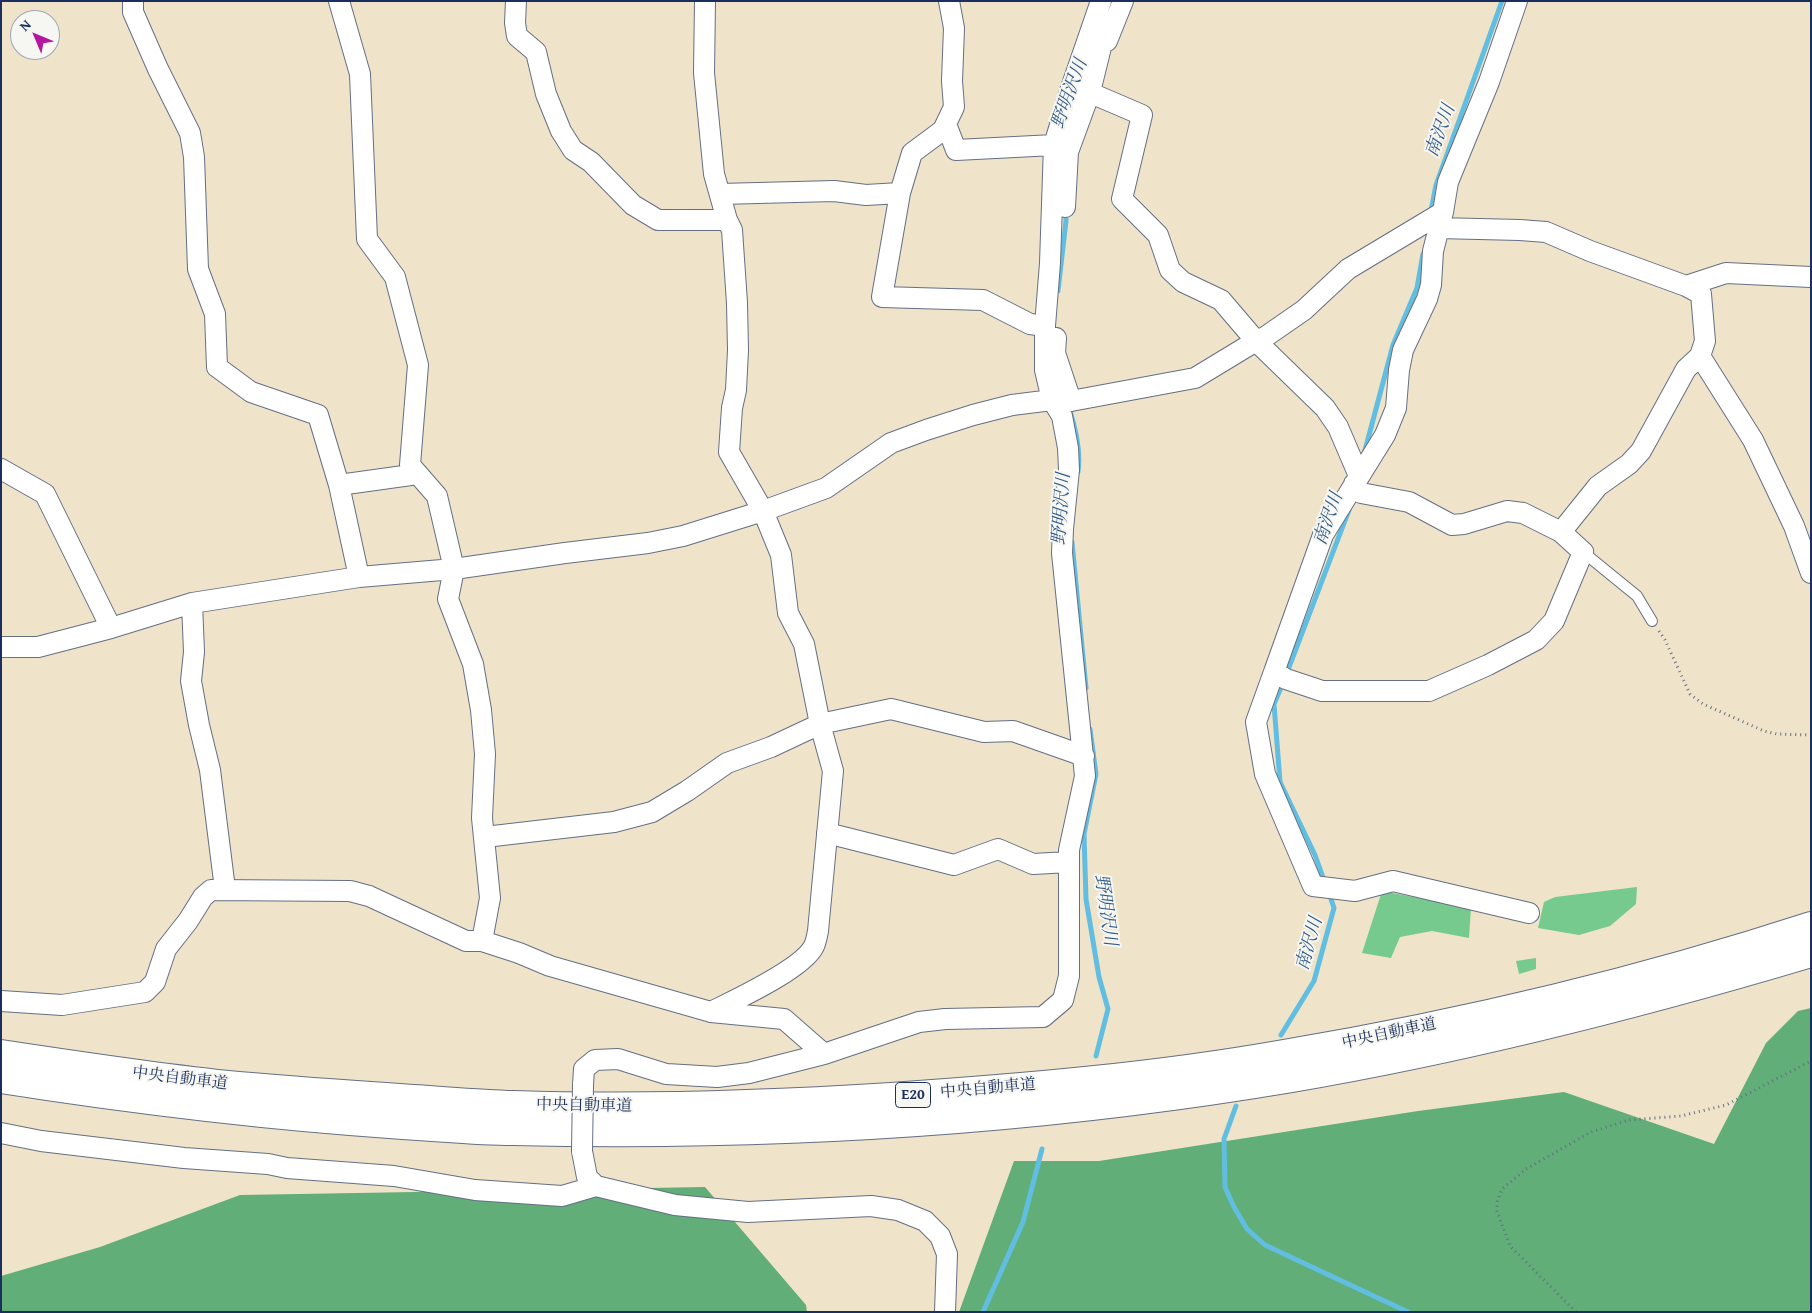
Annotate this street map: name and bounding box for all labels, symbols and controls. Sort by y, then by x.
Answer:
north arrow [10,10,60,60]
text: N [15,15,35,35]
water label: 野明沢川 [1048,56,1092,132]
water label: 南沢川 [1422,102,1460,160]
water label: 野明沢川 [1049,472,1075,546]
water label: 南沢川 [1310,490,1348,548]
water label: 野明沢川 [1089,873,1121,947]
water label: 南沢川 [1292,915,1328,973]
street label: 中央自動車道 [1340,1015,1438,1053]
street label: 中央自動車道 [131,1064,229,1094]
street label: 中央自動車道 [939,1075,1037,1103]
road number: E20 [896,1082,930,1108]
street label: 中央自動車道 [536,1096,632,1116]

